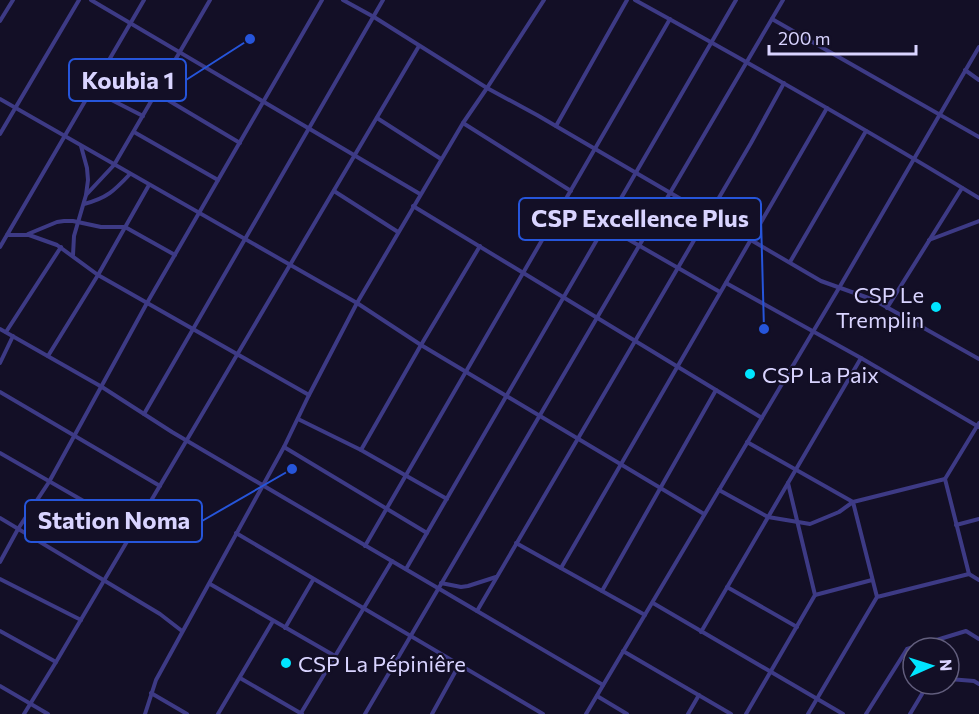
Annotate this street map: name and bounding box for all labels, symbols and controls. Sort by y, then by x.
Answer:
scale bar [769,18,916,56]
text: 200 m [778,27,831,49]
callout: Koubia 1 [69,59,186,101]
text: Koubia 1 [82,65,174,94]
callout: CSP Excellence Plus [519,198,761,240]
text: CSP Excellence Plus [531,203,749,232]
place label: CSP Le Tremplin [836,281,924,333]
marker: CSP Le Tremplin [929,300,943,314]
place label: CSP La Paix [762,361,879,388]
marker: CSP La Paix [743,367,757,381]
callout: Station Noma [25,500,202,542]
text: Station Noma [38,505,190,534]
north arrow [901,636,961,696]
place label: CSP La Pépiniêre [298,650,466,677]
marker: CSP La Pépiniêre [279,656,293,670]
text: N [937,659,956,672]

